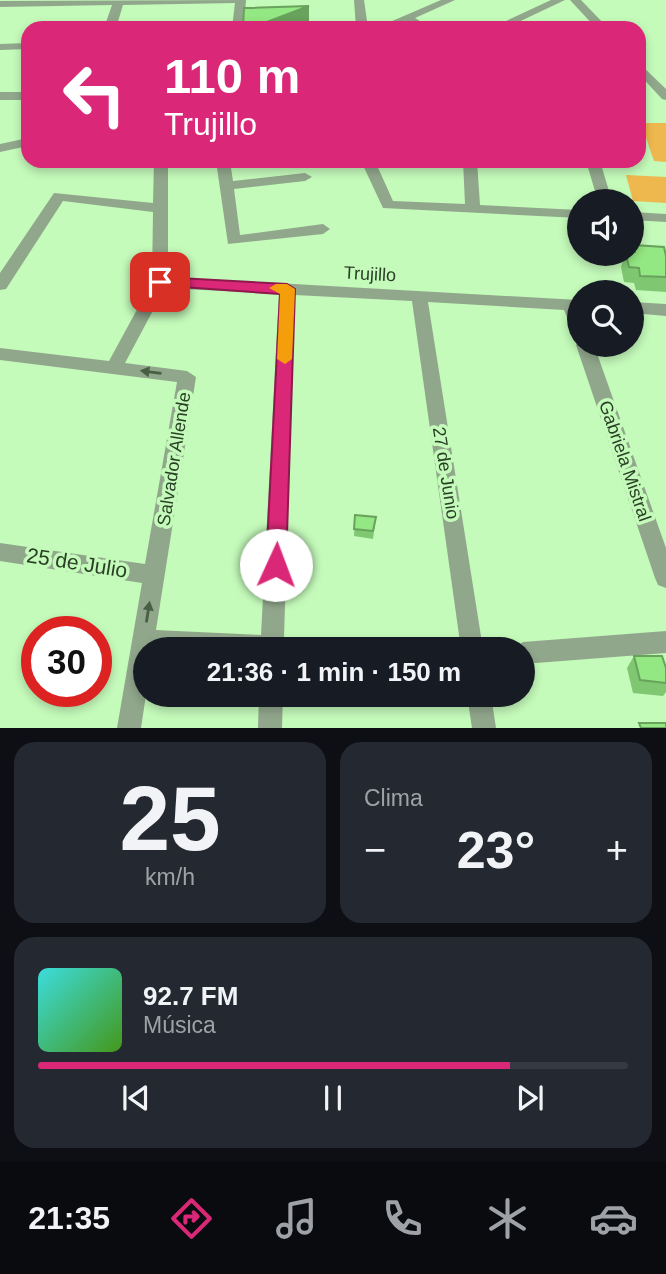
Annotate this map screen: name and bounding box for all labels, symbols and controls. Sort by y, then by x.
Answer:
icon: left [49,49,140,140]
text: 110 m [164,49,300,103]
text: Trujillo [164,106,257,142]
map controls [567,189,644,357]
button: sound [567,189,644,266]
pin [130,252,190,312]
icon: arrive [141,263,179,301]
street label: Trujillo [343,263,397,285]
button: search [567,280,644,357]
one-way arrow [139,367,161,378]
street label: Salvador Allende [154,391,194,527]
street label: Gabriela Mistral [595,398,655,524]
street label: 27 de Junio [429,425,463,521]
position arrow [239,528,313,602]
street label: 25 de Julio [25,543,129,582]
one-way arrow [143,601,154,623]
speed limit sign: 30 [21,616,112,707]
text: 21:36 · 1 min · 150 m [207,657,461,687]
text: 25 [119,768,221,869]
text: Clima [364,785,423,811]
text: 23° [457,821,535,879]
text: − [364,829,386,871]
text: + [606,829,628,871]
text: km/h [145,864,195,890]
text: 92.7 FM [143,981,238,1011]
text: Música [143,1012,216,1038]
icon: previous [117,1079,155,1117]
icon: pause [314,1079,352,1117]
icon: next [511,1079,549,1117]
icon: directions [167,1194,216,1243]
icon: music [272,1194,321,1243]
icon: phone [378,1194,427,1243]
icon: climate [483,1194,532,1243]
icon: car [589,1194,638,1243]
text: 21:35 [28,1200,110,1236]

